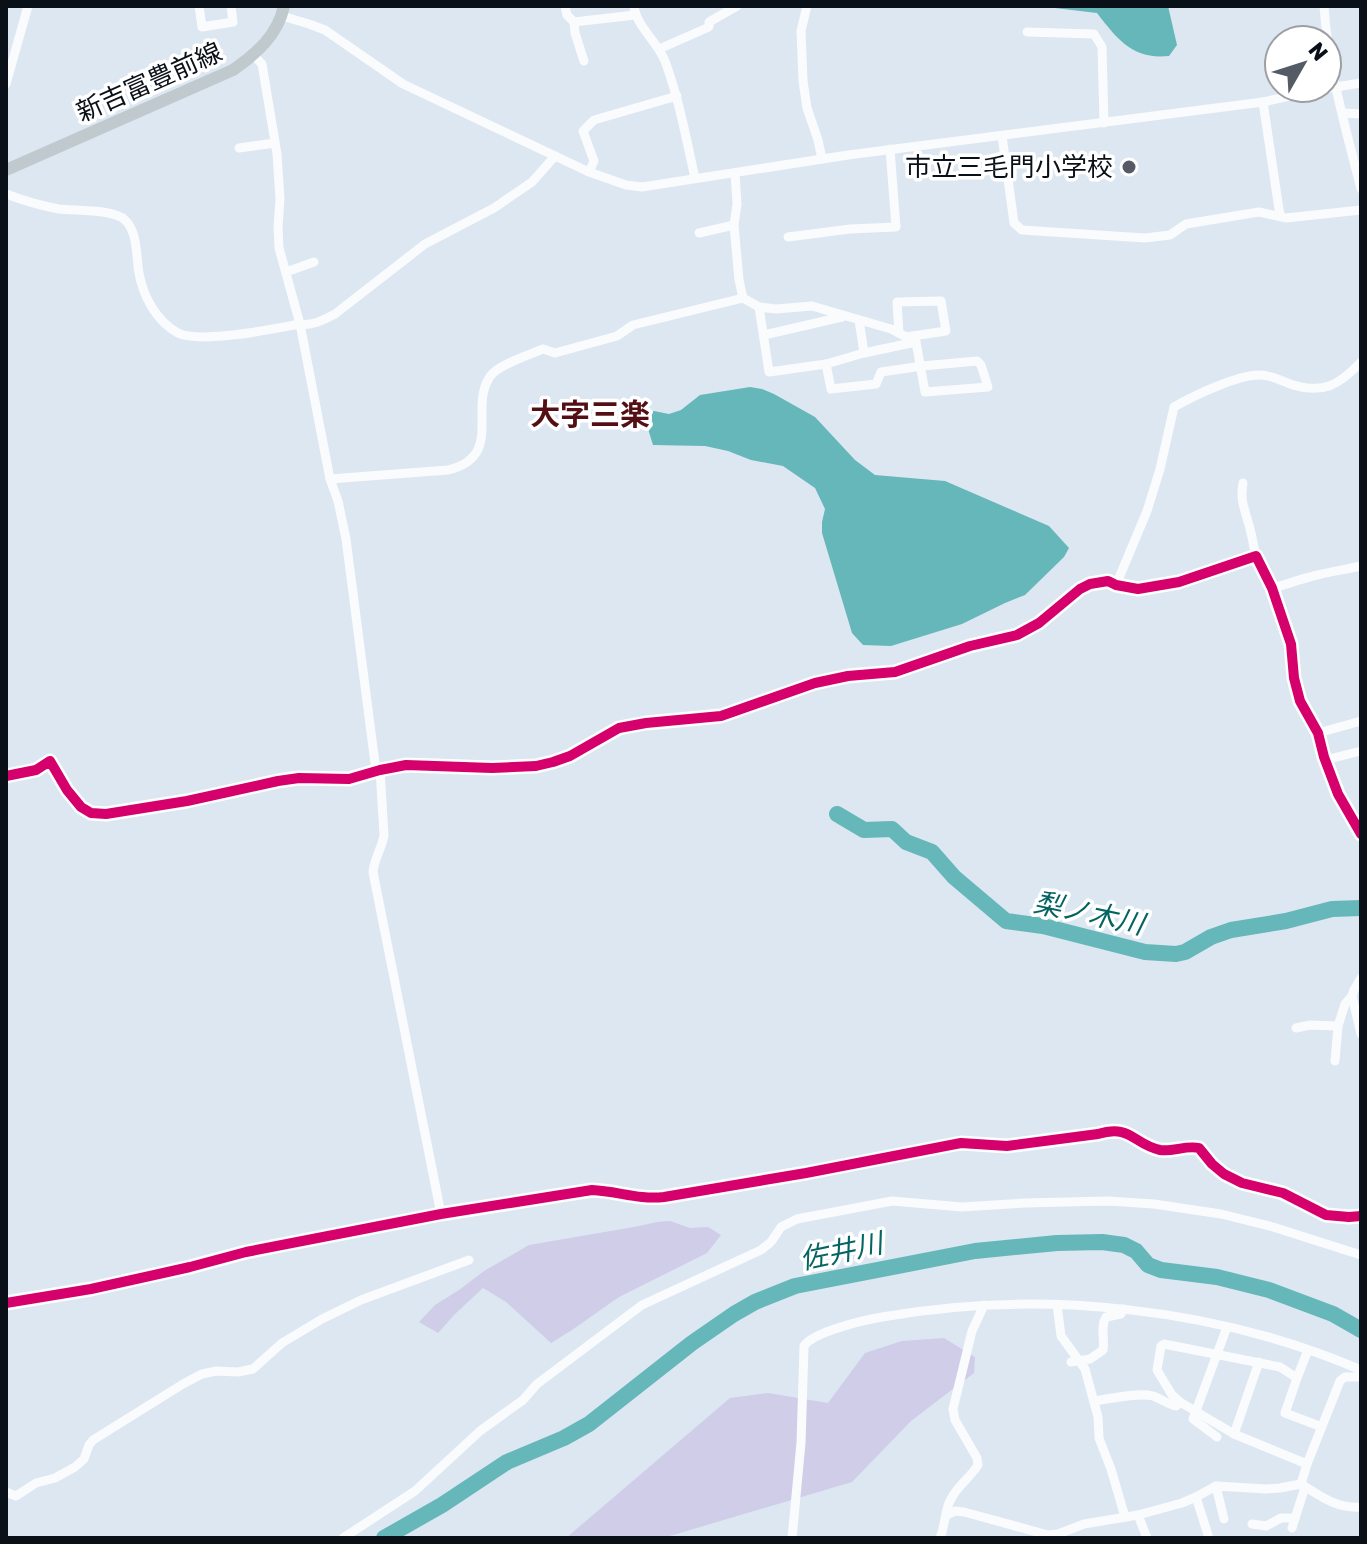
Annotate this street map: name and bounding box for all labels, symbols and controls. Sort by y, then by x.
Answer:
north arrow [1263,24,1343,104]
street label: 新吉富豊前線 [72,37,227,128]
text: N [1303,37,1334,66]
place label: 市立三毛門小学校 [905,152,1113,183]
marker: 市立三毛門小学校 [1120,158,1138,176]
district label: 大字三楽 [530,397,650,433]
water label: 梨ノ木川 [1031,886,1150,942]
water label: 佐井川 [797,1226,889,1276]

